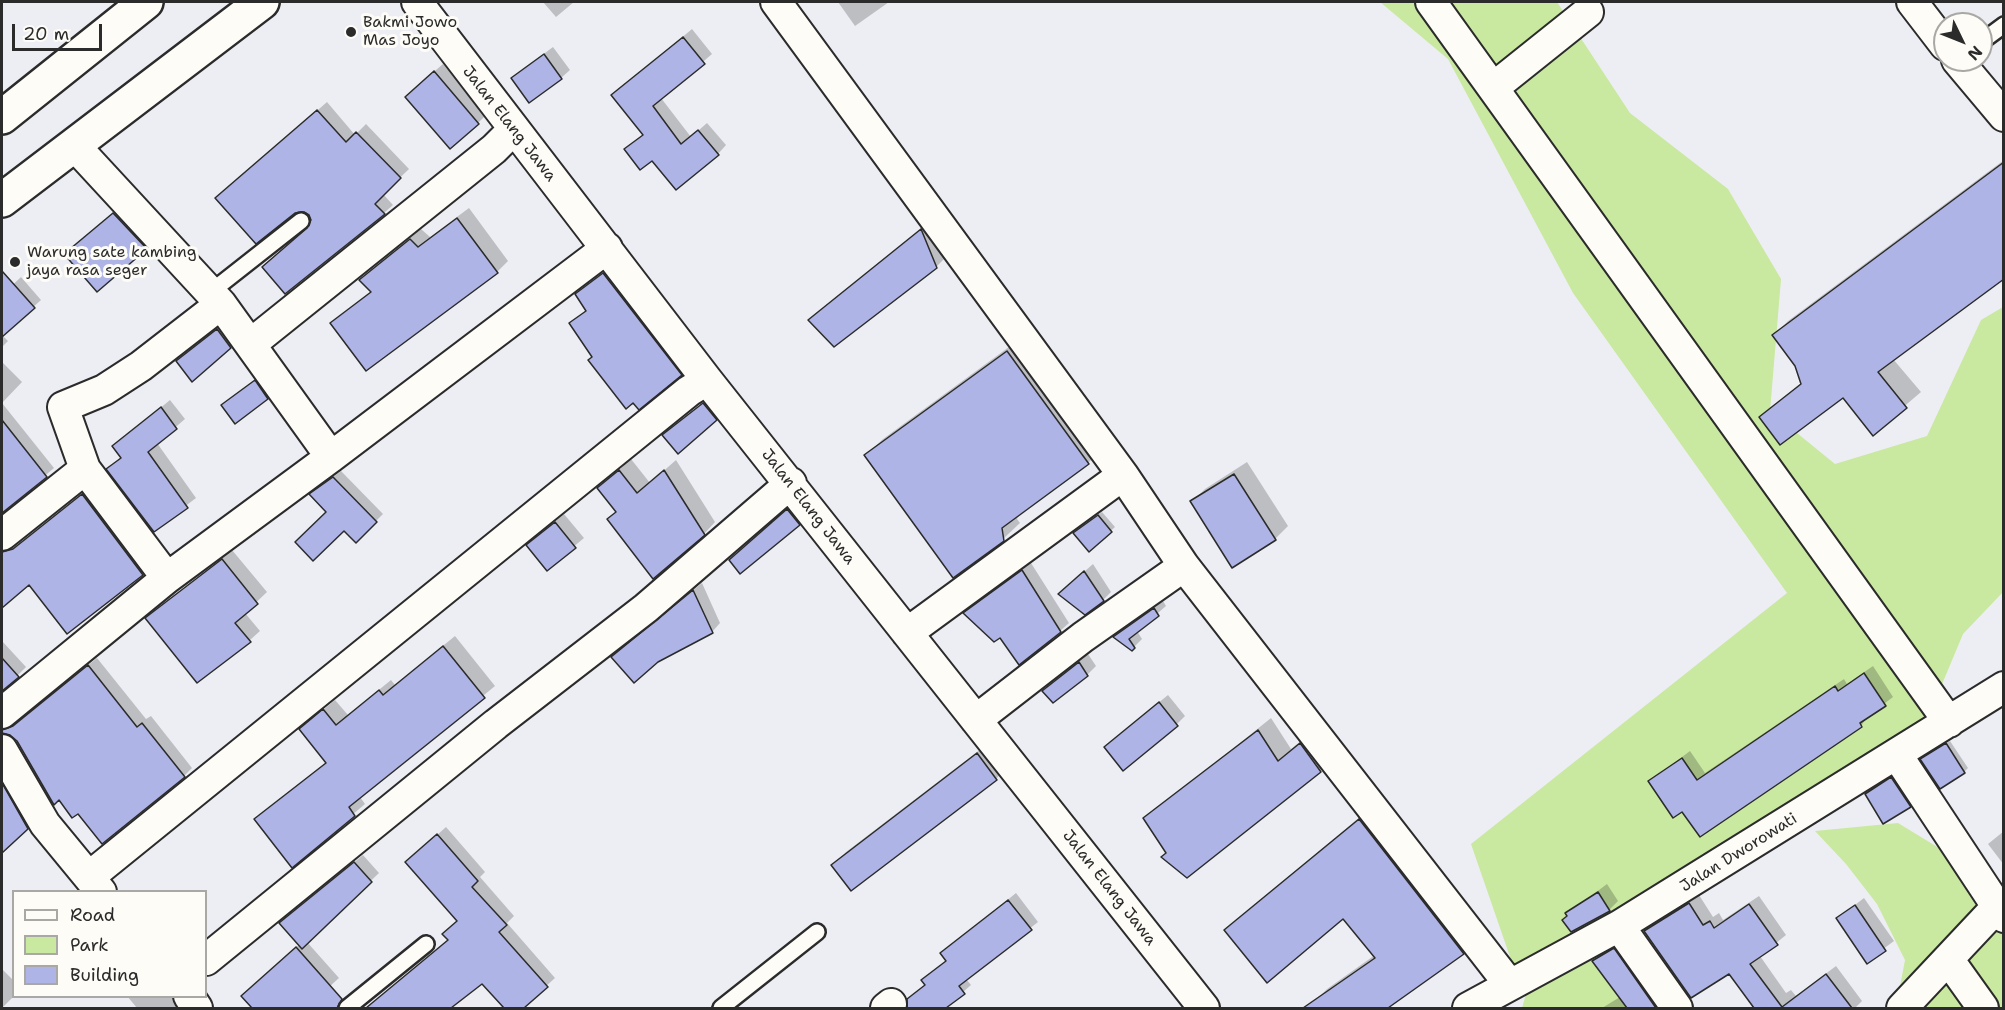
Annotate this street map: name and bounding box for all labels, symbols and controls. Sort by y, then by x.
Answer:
scale bar [15,12,105,50]
north arrow [1933,12,1993,72]
place label: Bakmi Jowo Mas Joyo [363,13,457,51]
text: 20 m [23,22,69,46]
marker: Bakmi Jowo Mas Joyo [344,25,358,39]
text: N [1963,41,1987,65]
street label: Jalan Elang Jawa [458,62,560,186]
place label: Warung sate kambing jaya rasa seger [27,243,197,281]
marker: Warung sate kambing jaya rasa seger [8,255,22,269]
street label: Jalan Elang Jawa [757,445,859,569]
street label: Jalan Dworowati [1677,809,1801,897]
street label: Jalan Elang Jawa [1058,826,1160,950]
legend [12,890,207,998]
text: Road [70,903,115,927]
text: Park [70,933,109,957]
text: Building [70,963,139,987]

